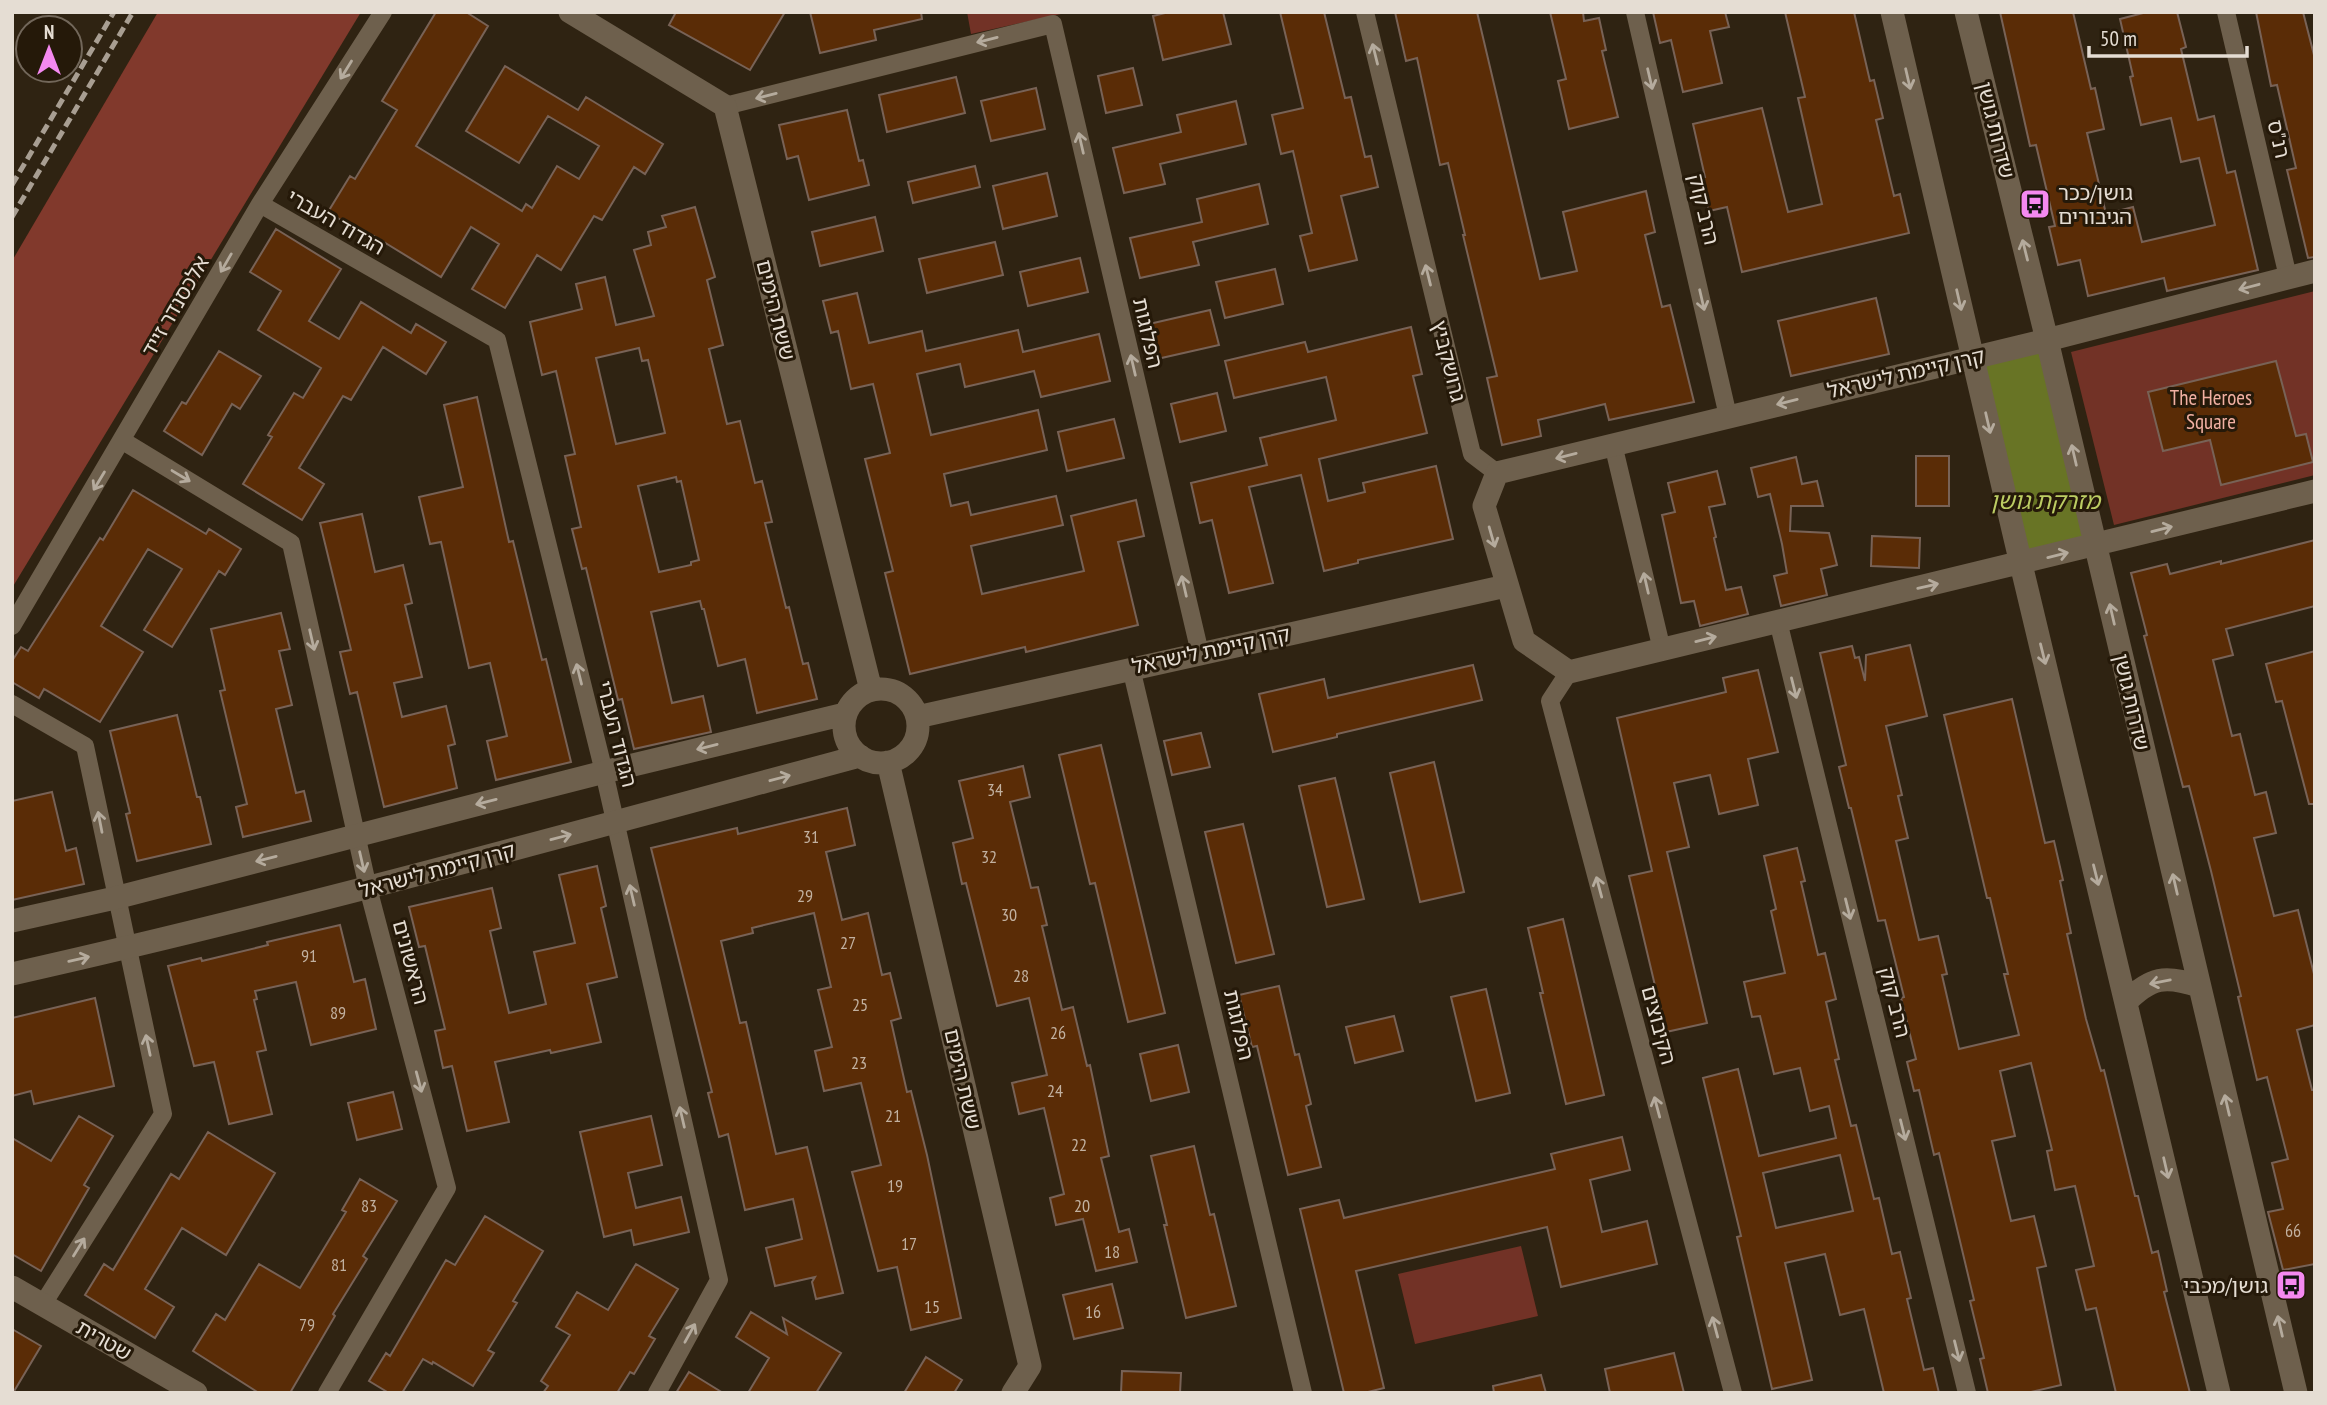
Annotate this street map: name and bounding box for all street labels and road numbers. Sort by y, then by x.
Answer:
street label: שדרות גושן [1971,79,2021,181]
street label: רנ"ס [2262,117,2296,161]
street label: הרב קוק [1683,171,1725,247]
street label: הגדוד העברי [282,183,390,261]
street label: אלכסנדר זייד [135,251,215,361]
street label: ששת הימים [751,257,801,363]
street label: הפלוגות [1127,295,1169,371]
street label: גרושקביץ [1426,317,1472,405]
street label: קרן קיימת לישראל [1825,342,1987,404]
street label: קרן קיימת לישראל [1129,620,1293,680]
street label: שדרות גושן [2108,651,2156,753]
street label: הגדוד העברי [591,678,643,790]
street label: קרן קיימת לישראל [356,836,518,904]
street label: הראשונים [387,917,435,1007]
street label: הרב קוק [1873,964,1917,1040]
street label: הקיבוצים [1636,983,1682,1067]
street label: הפלוגות [1218,987,1260,1063]
street label: ששת הימים [938,1026,988,1132]
street label: שטרית [72,1313,136,1367]

